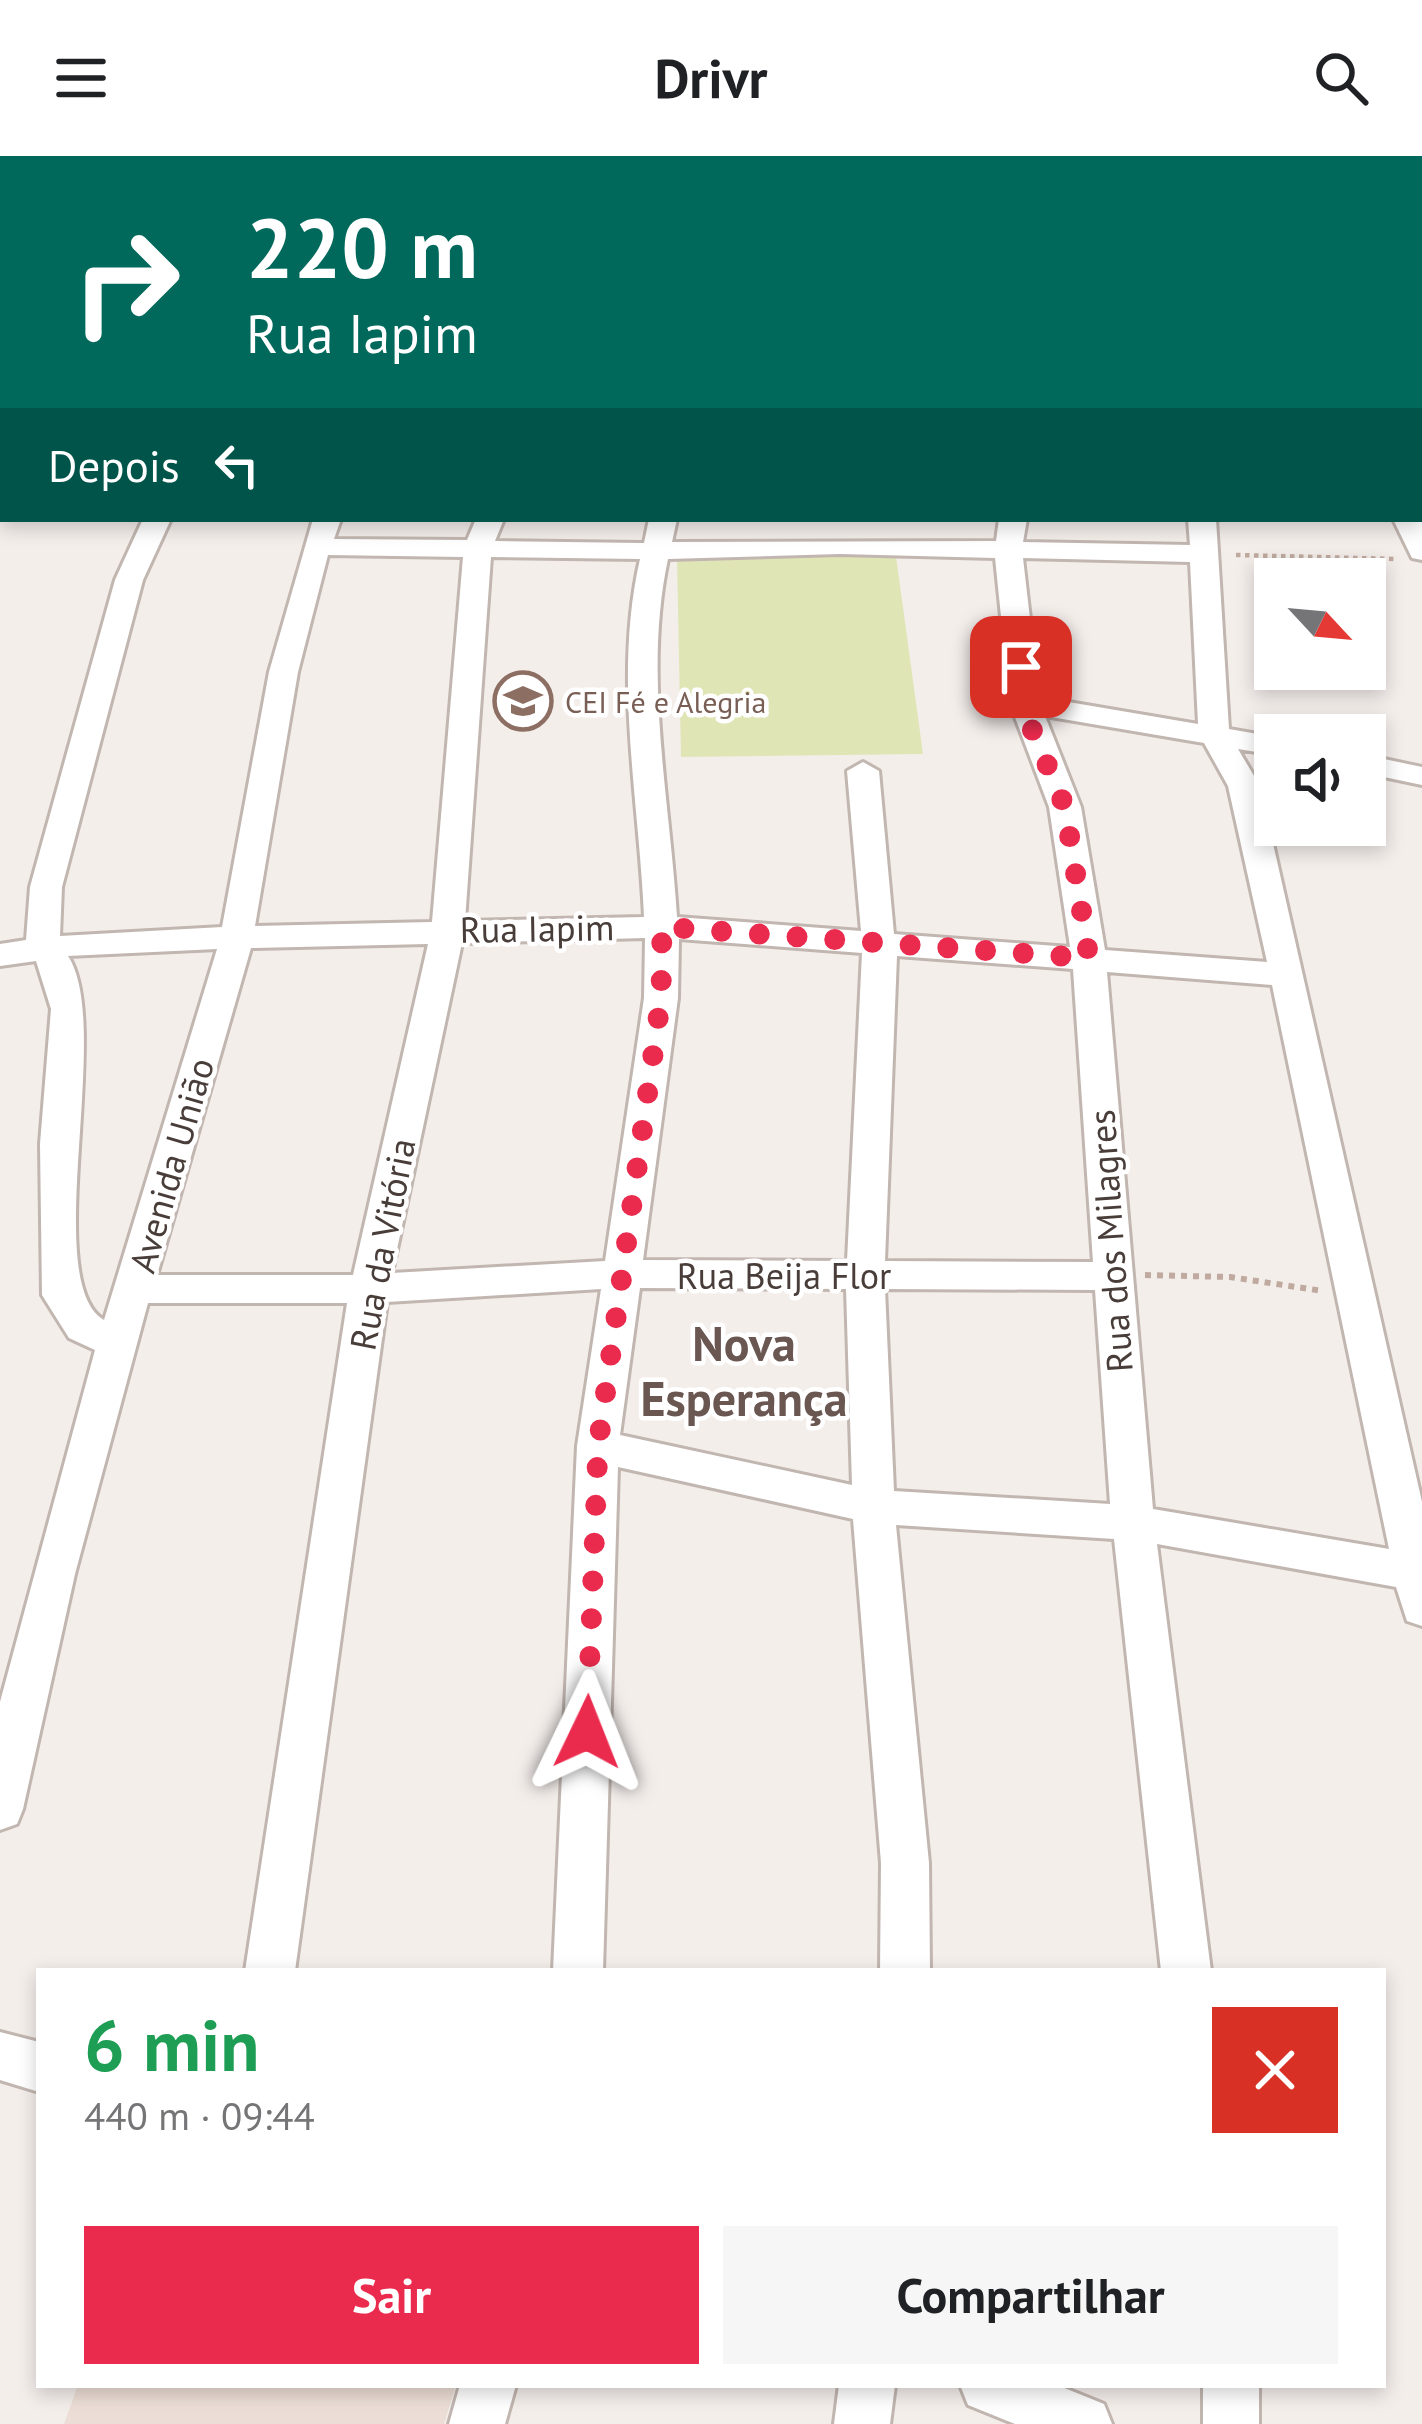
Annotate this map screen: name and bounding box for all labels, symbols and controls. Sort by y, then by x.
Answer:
text: Drivr [654,43,768,113]
icon: menu [48,45,114,111]
icon: search [1308,45,1374,111]
text: 220 m [246,192,478,301]
icon: right [48,204,204,360]
text: Rua Iapim [246,298,478,368]
icon: left [204,432,270,498]
text: Depois [48,436,180,494]
north arrow [1254,558,1386,690]
map controls [1254,558,1386,846]
pin [970,616,1072,718]
icon: arrive [988,634,1054,700]
school or university icon: CEI Fé e Alegria [492,670,554,732]
place label: CEI Fé e Alegria [565,682,766,721]
button: sound [1254,714,1386,846]
street label: Rua Iapim [459,903,615,953]
street label: Avenida União [118,1052,224,1278]
street label: Rua dos Milagres [1077,1108,1143,1374]
street label: Rua da Vitória [338,1134,426,1354]
street label: Rua Beija Flor [677,1252,891,1299]
district label: Nova Esperança [640,1312,848,1429]
position arrow [524,1669,650,1795]
text: 6 min [84,1998,260,2091]
button: close [1212,2007,1338,2133]
text: 440 m · 09:44 [84,2090,315,2141]
button: Sair [84,2226,699,2364]
button: Compartilhar [723,2226,1338,2364]

